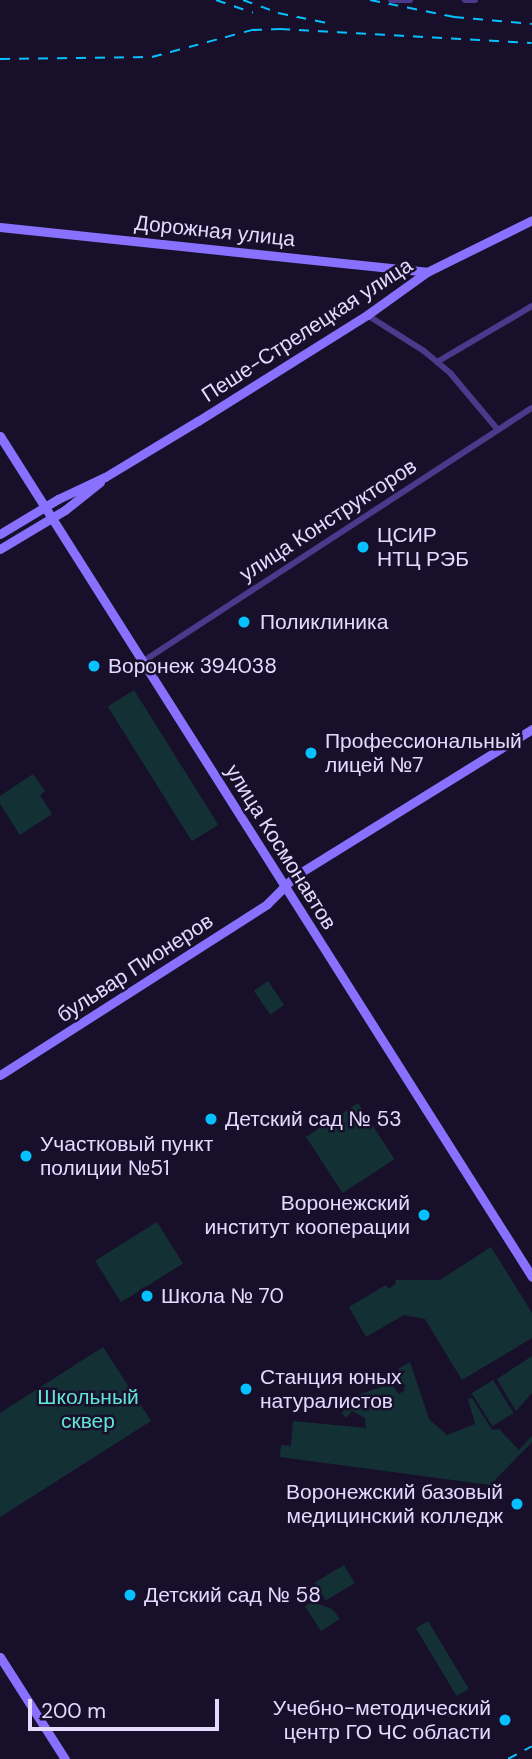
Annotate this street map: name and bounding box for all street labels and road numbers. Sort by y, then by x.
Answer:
street label: Дорожная улица [133,210,297,252]
street label: Пеше-Стрелецкая улица [197,252,417,408]
street label: улица Конструкторов [235,453,421,587]
street label: улица Космонавтов [220,760,342,934]
street label: бульвар Пионеров [52,908,218,1028]

